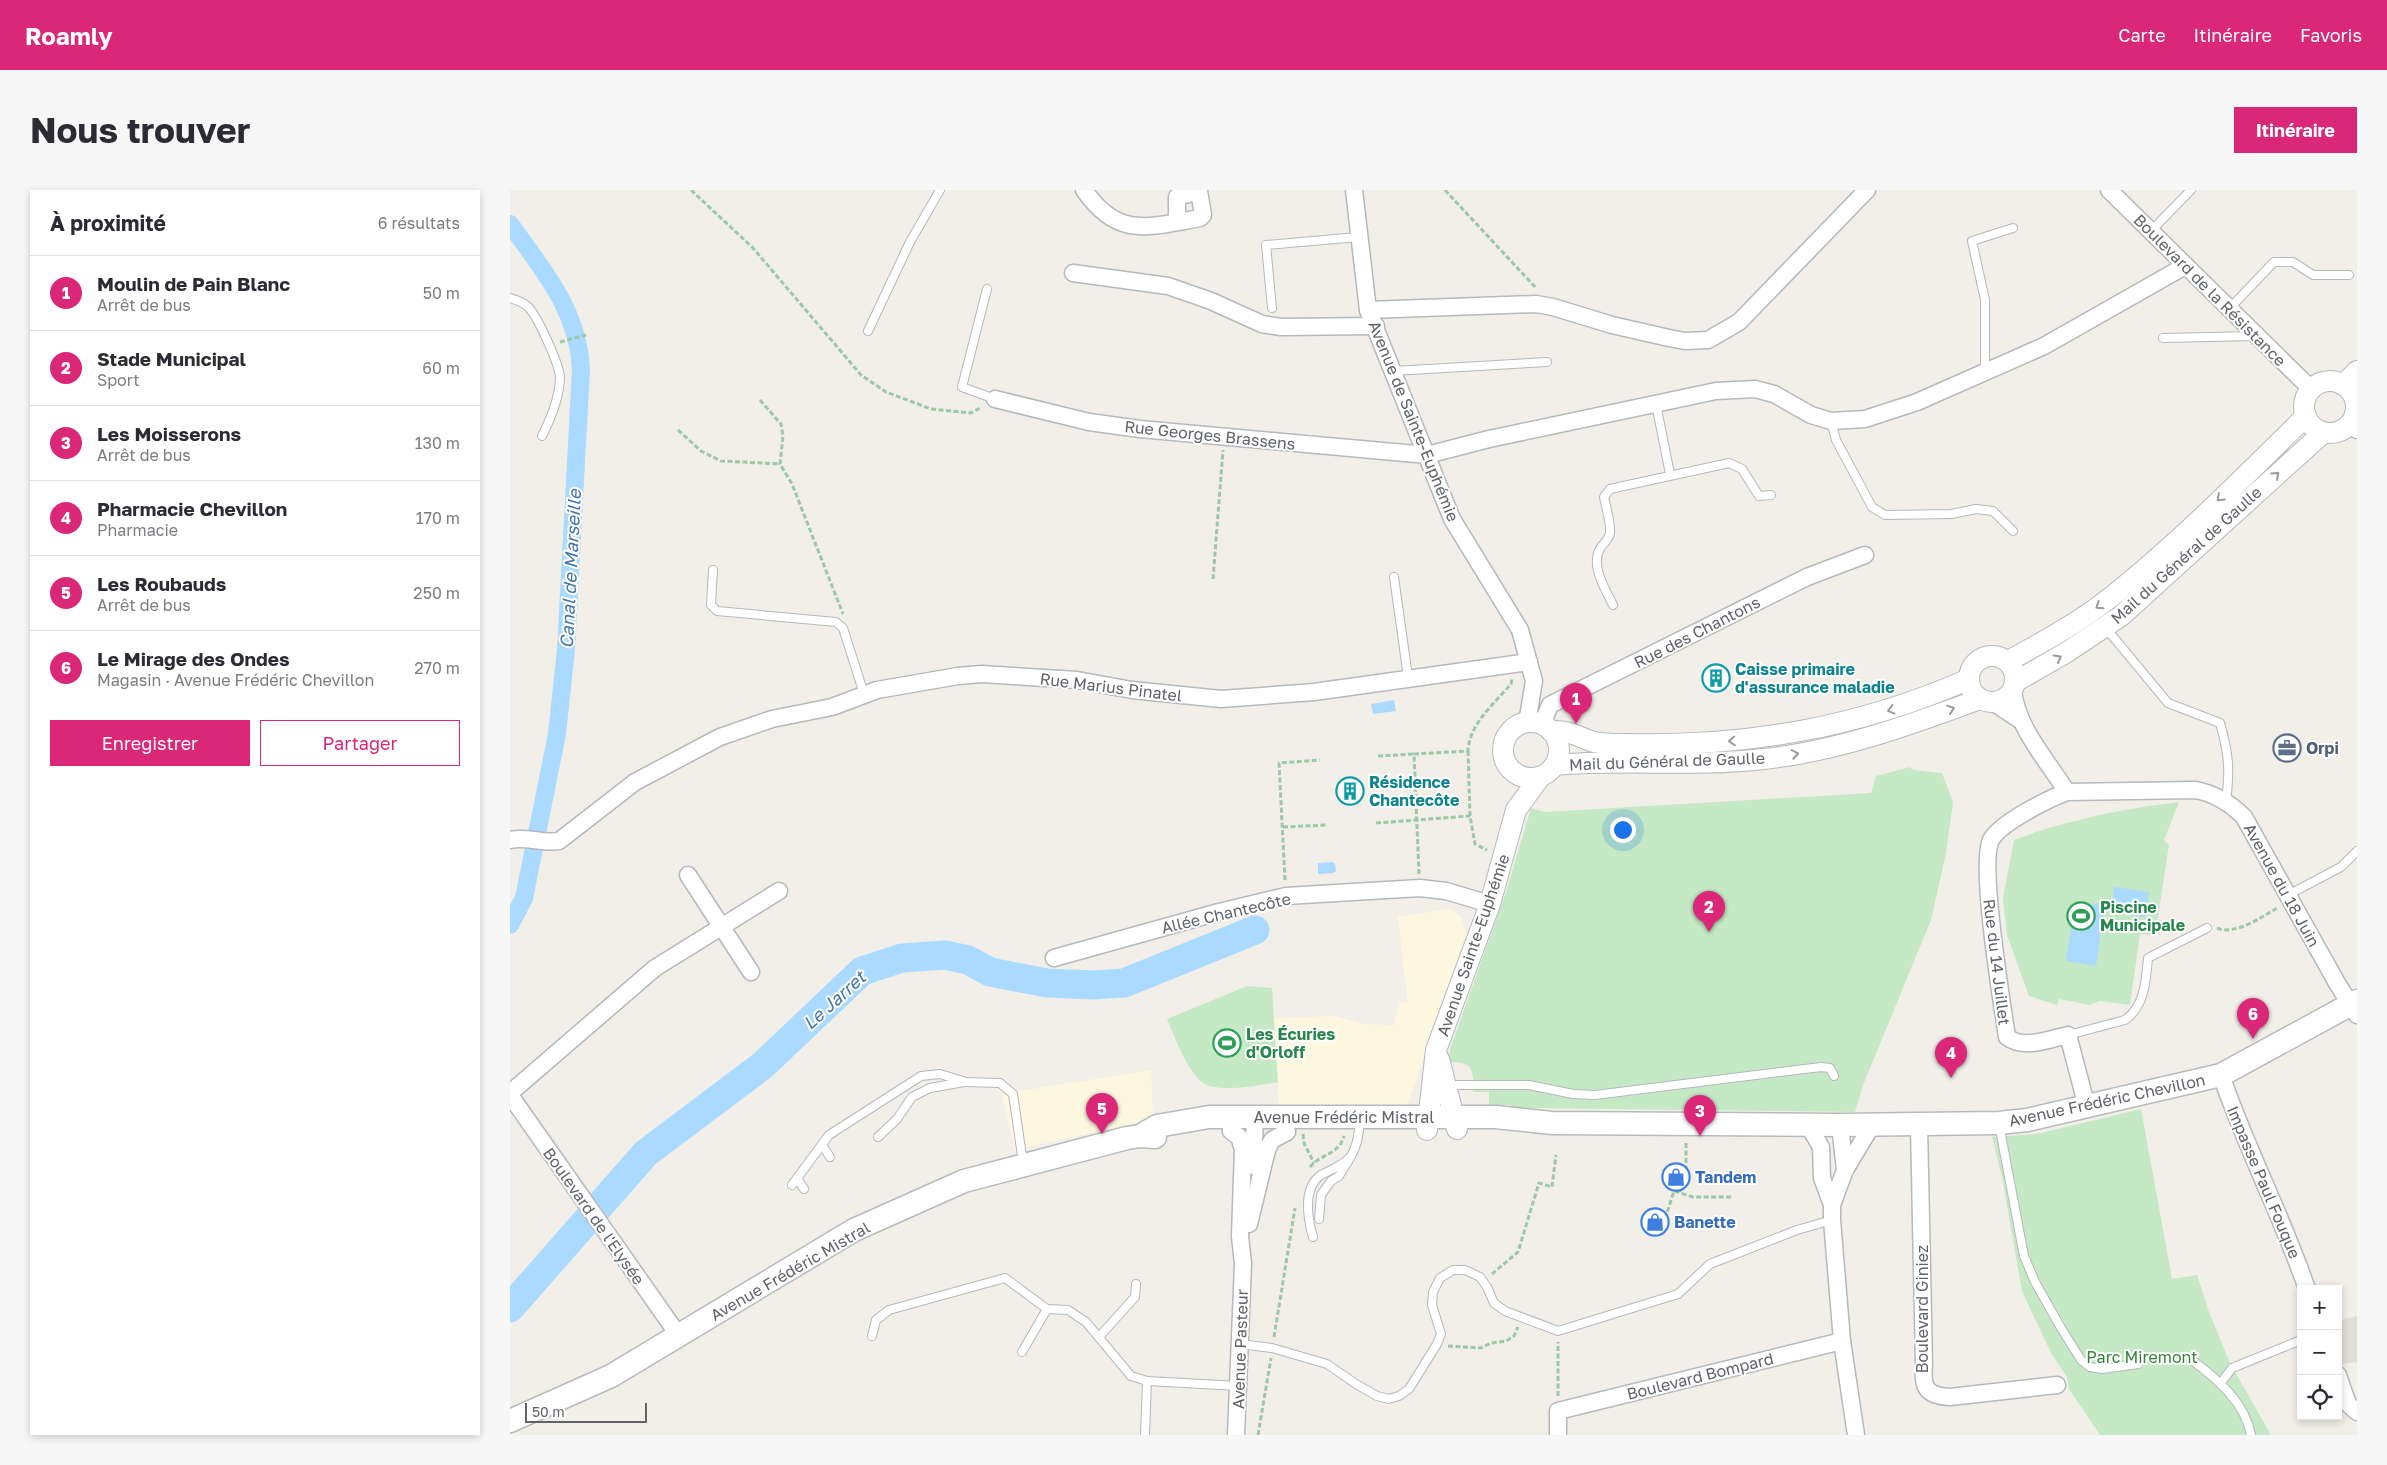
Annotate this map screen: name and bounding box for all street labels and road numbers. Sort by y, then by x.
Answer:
street label: Boulevard de la Résistance [2130,210,2290,370]
street label: Avenue de Sainte-Euphémie [1365,318,1463,524]
street label: Rue Georges Brassens [1124,416,1296,454]
street label: Mail du Général de Gaulle [2106,482,2266,628]
street label: Rue des Chantons [1631,592,1763,672]
street label: Rue Marius Pinatel [1039,668,1183,706]
street label: Mail du Général de Gaulle [1569,748,1765,774]
street label: Avenue du 18 Juin [2240,820,2324,950]
street label: Avenue Sainte-Euphémie [1432,851,1514,1039]
street label: Allée Chantecôte [1159,888,1293,938]
street label: Rue du 14 Juillet [1979,898,2015,1026]
street label: Avenue Frédéric Chevillon [2007,1069,2207,1131]
street label: Impasse Paul Fouque [2223,1103,2305,1261]
street label: Avenue Frédéric Mistral [1254,1107,1434,1127]
street label: Boulevard de l'Elysée [539,1143,649,1289]
street label: Avenue Frédéric Mistral [707,1217,873,1325]
street label: Boulevard Giniez [1912,1245,1932,1373]
street label: Avenue Pasteur [1228,1289,1252,1409]
street label: Boulevard Bompard [1624,1348,1776,1404]

